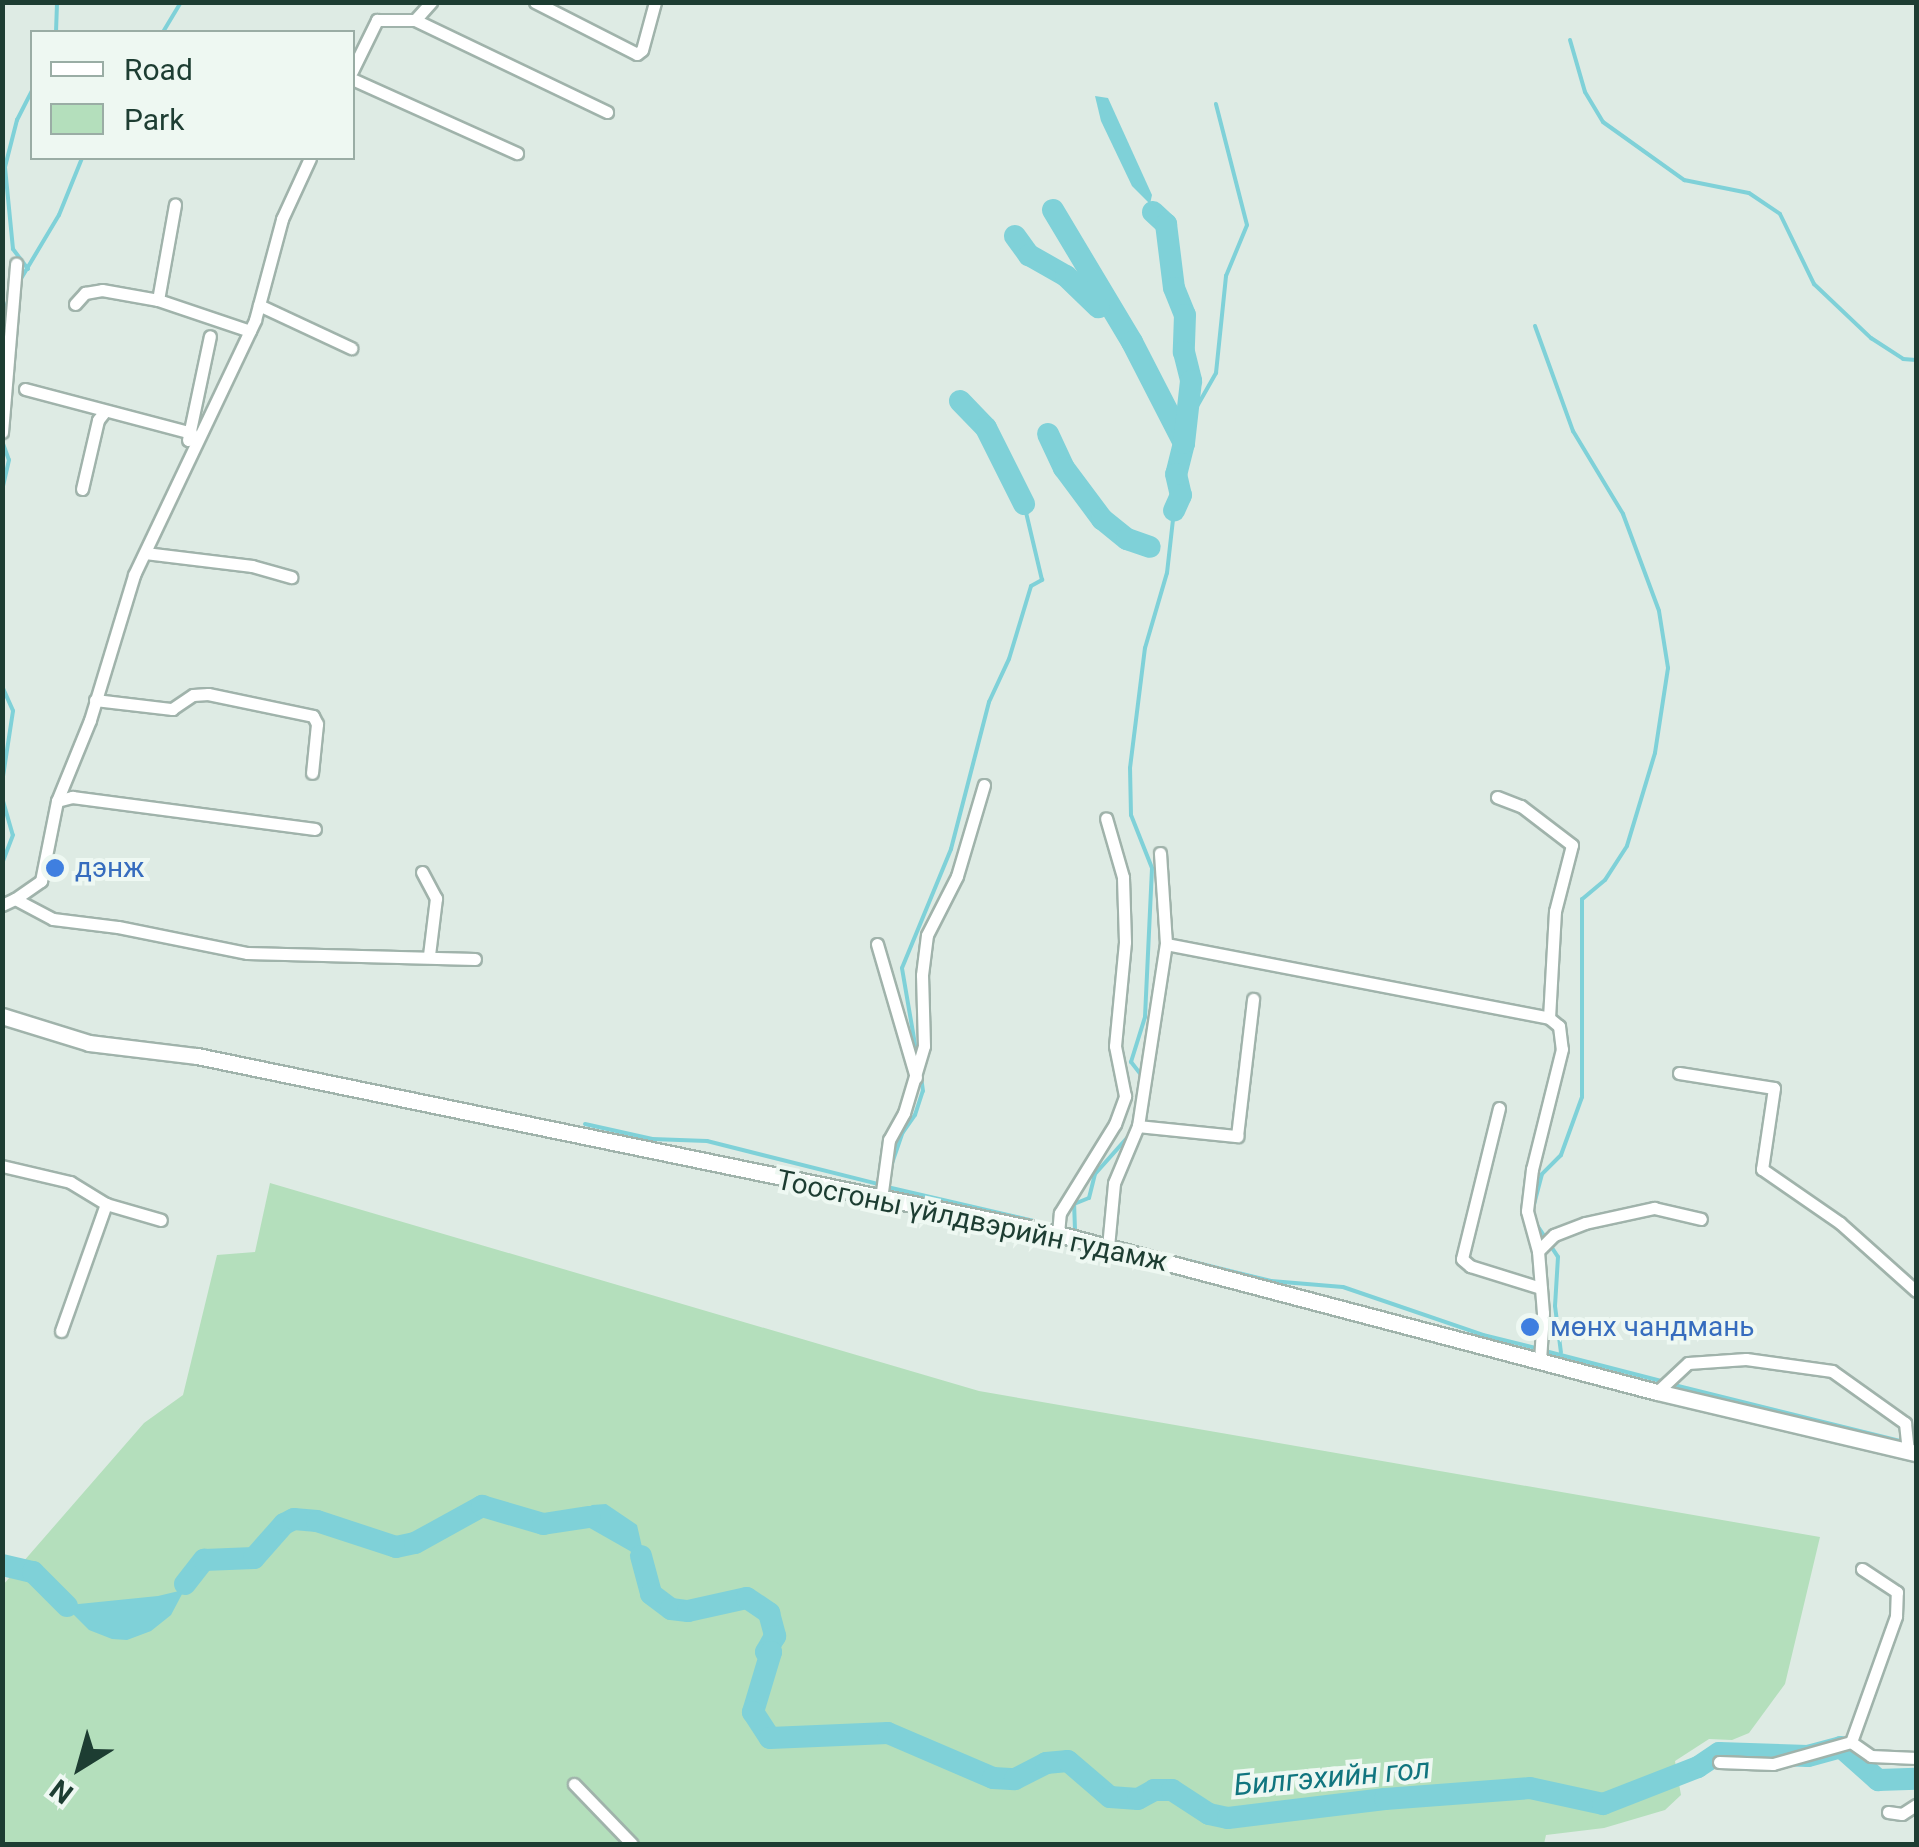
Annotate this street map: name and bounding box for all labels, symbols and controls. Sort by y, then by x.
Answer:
legend [30,30,355,160]
text: Road [124,52,193,87]
text: Park [124,102,184,137]
place label: дэнж [75,851,145,885]
marker: дэнж [44,857,66,879]
street label: Тоосгоны үйлдвэрийн гудамж [774,1163,1170,1279]
place label: мөнх чандмань [1550,1310,1755,1344]
marker: мөнх чандмань [1519,1316,1541,1338]
north arrow [30,1717,130,1817]
water label: Билгэхийн гол [1232,1750,1432,1804]
text: N [44,1772,79,1810]

